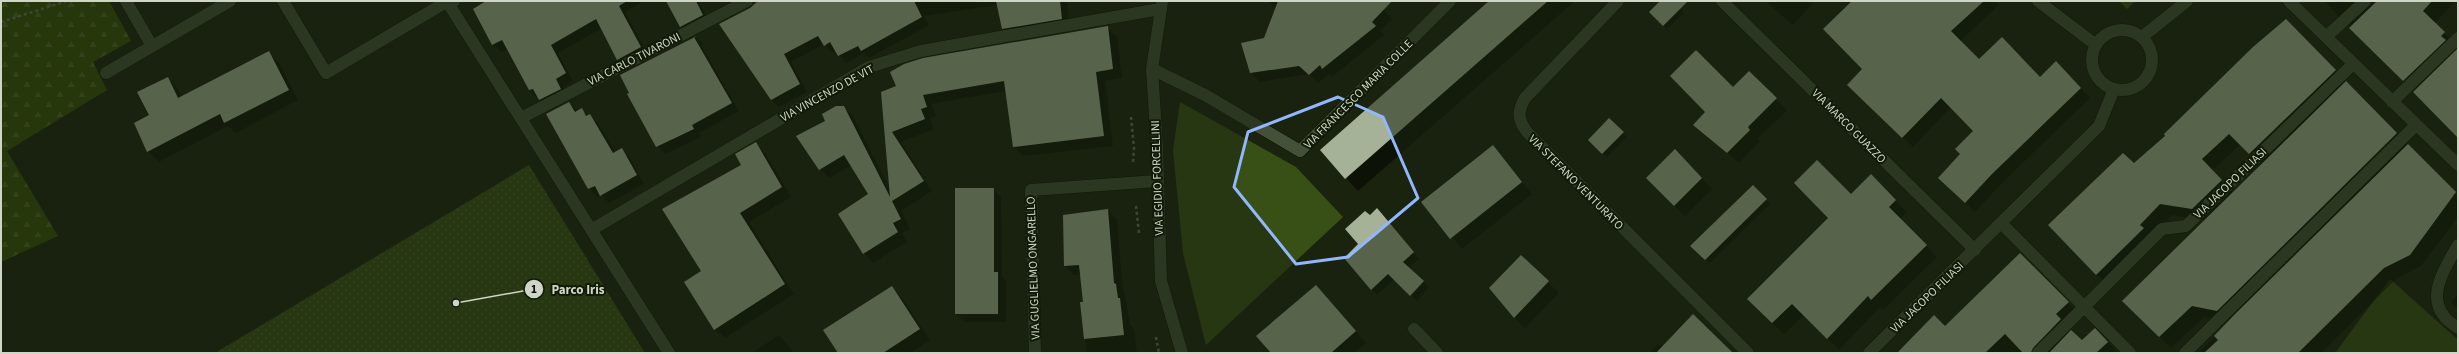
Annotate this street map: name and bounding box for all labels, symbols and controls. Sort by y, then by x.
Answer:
street label: VIA CARLO TIVARONI [585,29,684,90]
street label: VIA FRANCESCO MARIA COLLE [1300,36,1417,153]
street label: VIA VINCENZO DE VIT [777,60,878,126]
street label: VIA MARCO GUAZZO [1808,85,1890,167]
street label: VIA EGIDIO FORCELLINI [1147,120,1168,236]
street label: VIA STEFANO VENTURATO [1524,131,1627,234]
street label: VIA JACOPO FILIASI [2190,144,2271,223]
street label: VIA GUGLIELMO ONGARELLO [1023,196,1044,340]
street label: VIA JACOPO FILIASI [1887,258,1968,337]
callout: Parco Iris [524,277,613,302]
text: 1 [531,281,537,298]
text: Parco Iris [551,281,605,299]

